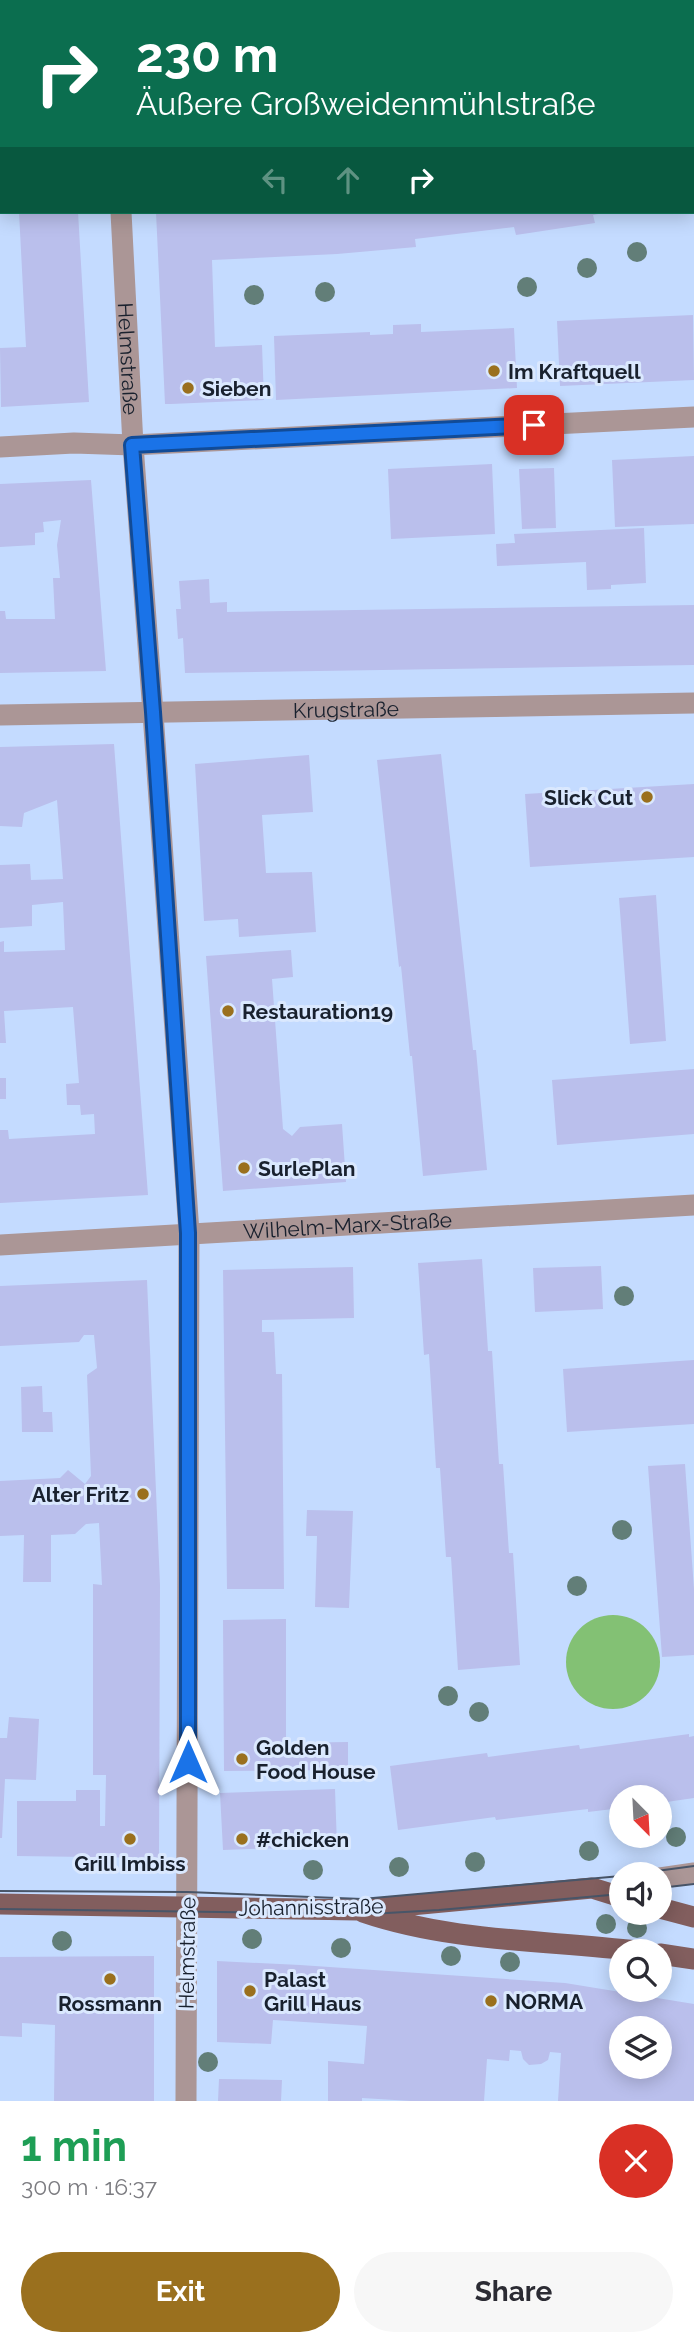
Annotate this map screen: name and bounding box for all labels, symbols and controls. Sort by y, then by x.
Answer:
text: 230 m [136,26,278,83]
icon: right [21,28,112,119]
text: Äußere Großweidenmühlstraße [136,85,596,122]
icon: left [256,161,294,199]
icon: ahead [329,161,367,199]
icon: right [402,161,440,199]
street label: Helmstraße [113,302,144,416]
place label: Im Kraftquell [508,359,641,384]
marker: Im Kraftquell [486,363,502,379]
place label: Sieben [202,376,271,401]
marker: Sieben [180,380,196,396]
pin [504,395,564,455]
icon: arrive [515,406,553,444]
street label: Krugstraße [293,696,399,722]
place label: Slick Cut [544,785,633,810]
marker: Slick Cut [639,789,655,805]
place label: Restauration19 [242,999,393,1024]
marker: Restauration19 [220,1003,236,1019]
place label: SurlePlan [258,1156,356,1181]
marker: SurlePlan [236,1160,252,1176]
street label: Wilhelm-Marx-Straße [242,1206,453,1243]
place label: Alter Fritz [32,1482,129,1507]
marker: Alter Fritz [135,1486,151,1502]
position arrow [151,1725,225,1799]
place label: Golden Food House [256,1735,376,1784]
marker: Golden Food House [234,1751,250,1767]
north arrow [609,1785,672,1848]
map controls [609,1785,672,2079]
place label: #chicken [256,1827,349,1852]
marker: Grill Imbiss [122,1831,138,1847]
marker: #chicken [234,1831,250,1847]
place label: Grill Imbiss [74,1851,186,1876]
button: sound [609,1862,672,1925]
street label: Johannisstraße [238,1893,384,1921]
street label: Helmstraße [174,1897,200,2009]
button: search [609,1939,672,2002]
place label: Palast Grill Haus [264,1967,361,2016]
marker: Rossmann [102,1971,118,1987]
marker: Palast Grill Haus [242,1983,258,1999]
place label: NORMA [505,1989,584,2014]
place label: Rossmann [58,1991,162,2016]
marker: NORMA [483,1993,499,2009]
button: layers [609,2016,672,2079]
text: 1 min [21,2122,127,2171]
button: close [599,2124,673,2198]
text: 300 m · 16:37 [21,2173,157,2200]
button: Exit [21,2252,340,2332]
button: Share [354,2252,673,2332]

